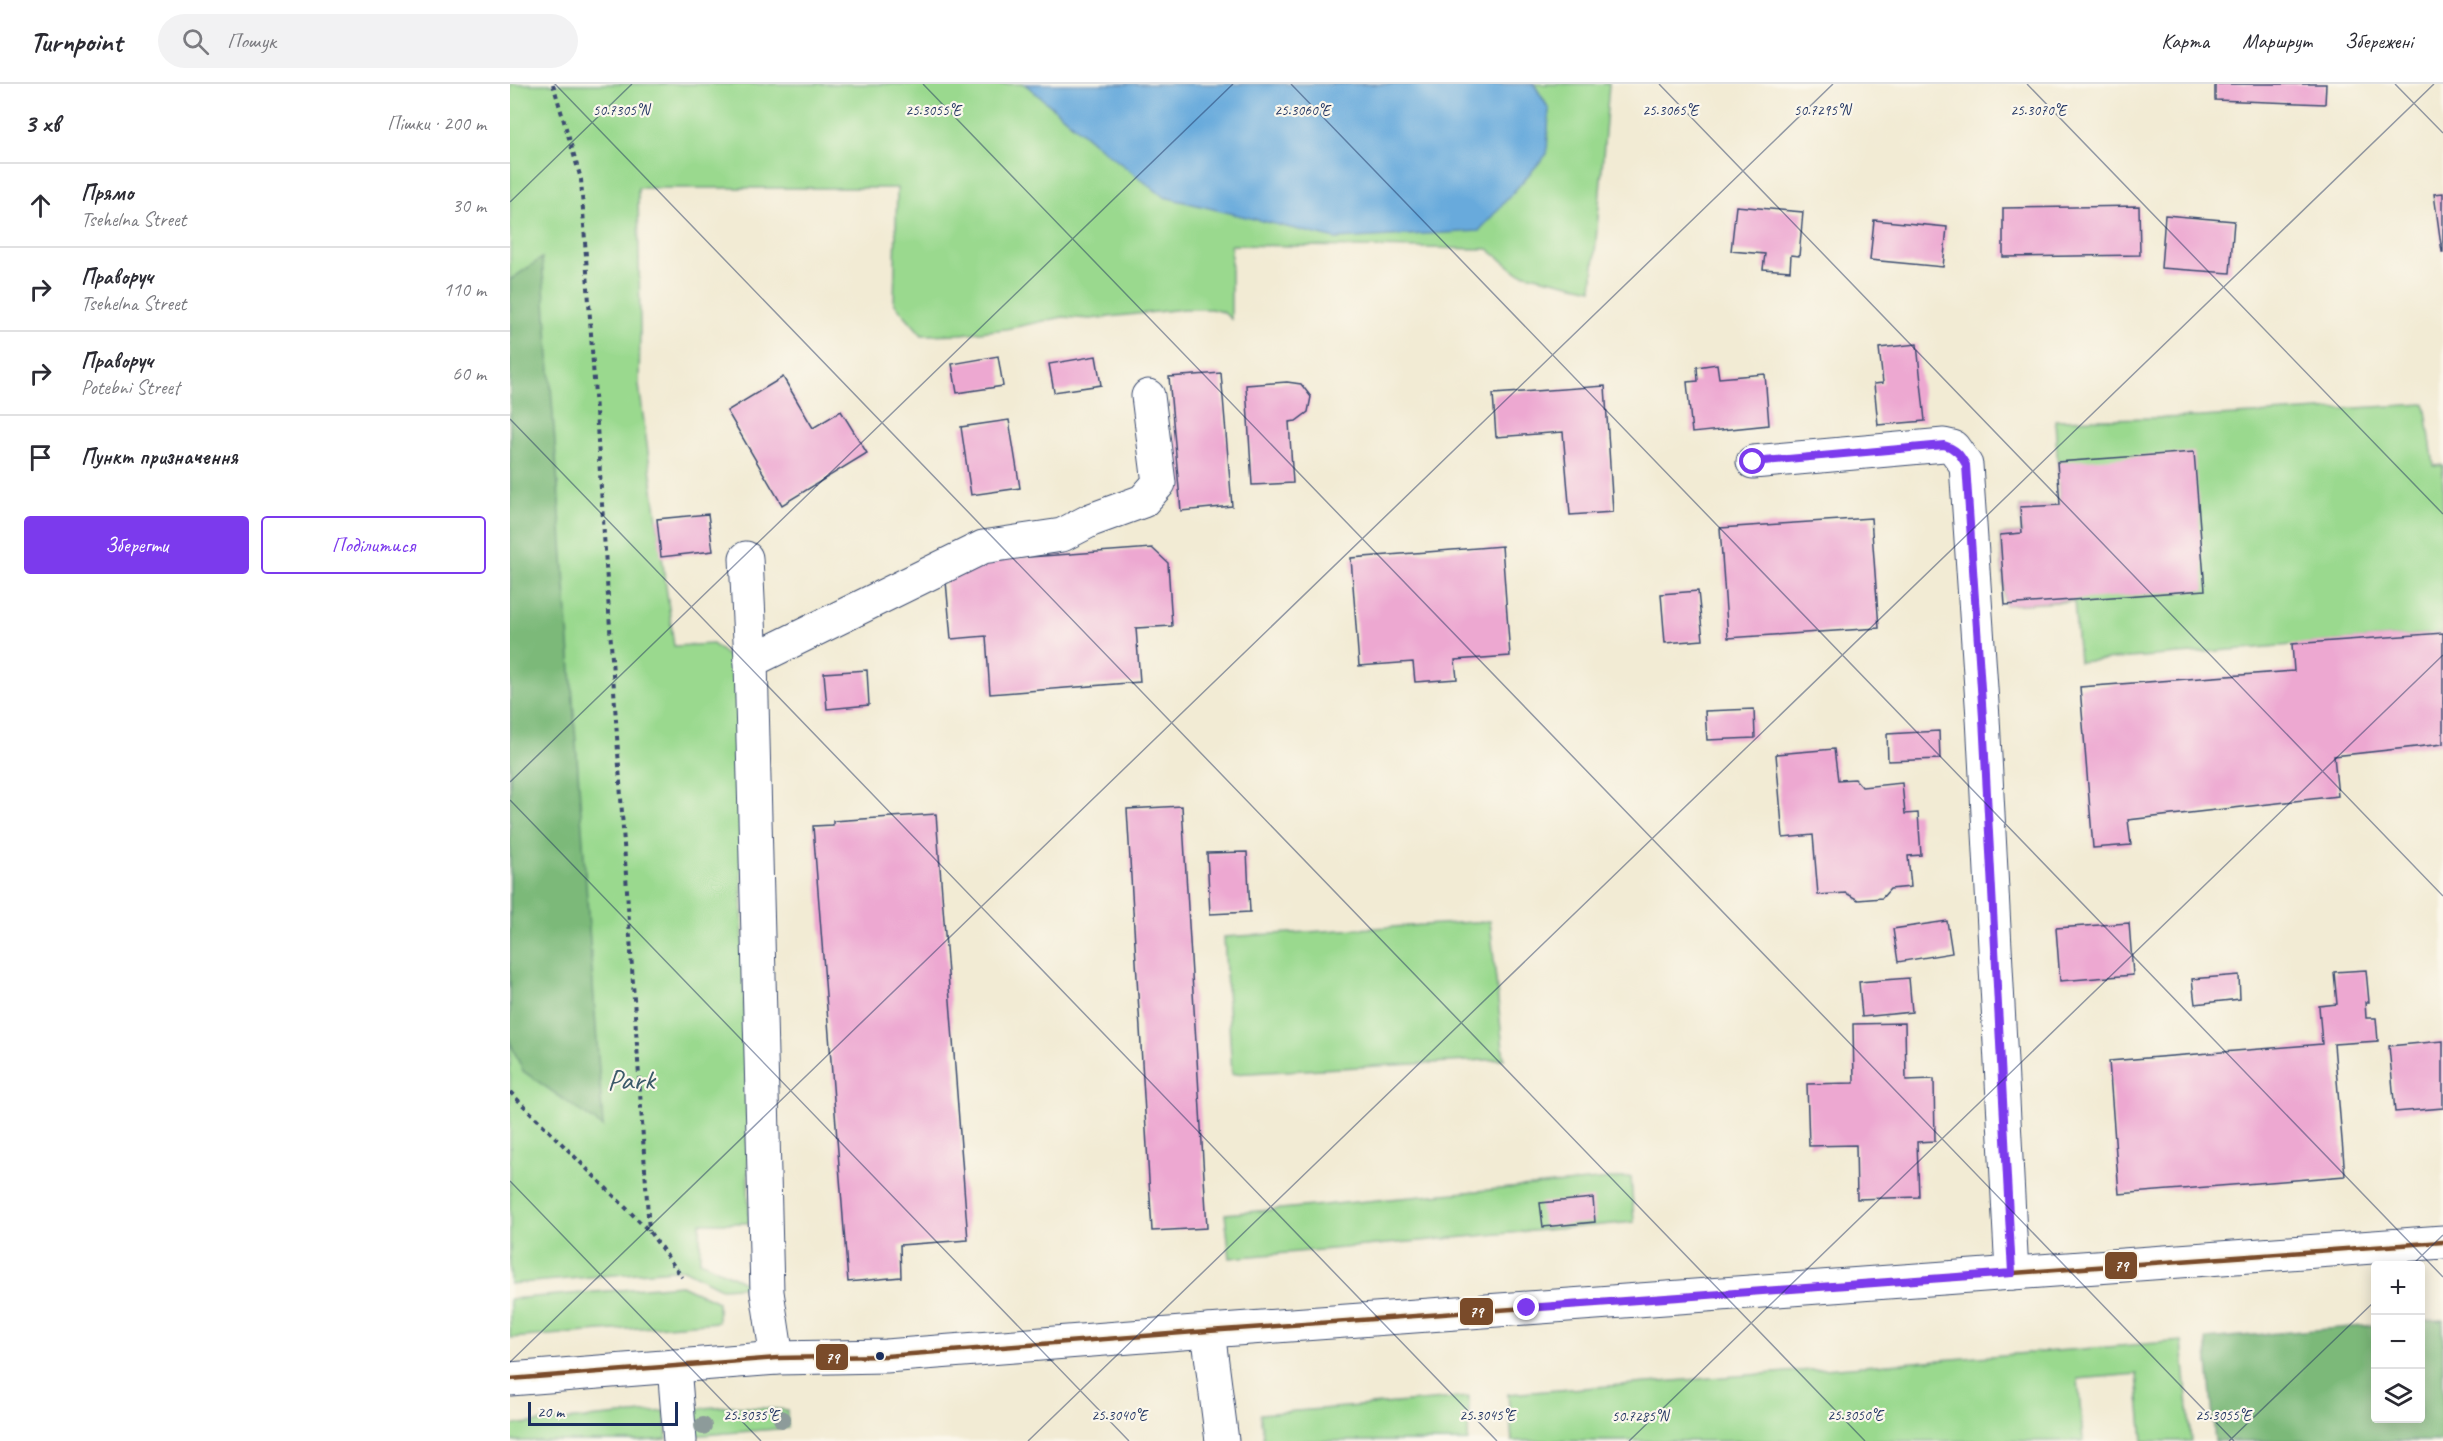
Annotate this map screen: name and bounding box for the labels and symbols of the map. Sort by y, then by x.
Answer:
text: 50.7305°N [593,101,652,120]
text: 25.3055°E [905,101,963,120]
text: 25.3060°E [1274,101,1332,120]
text: 25.3065°E [1642,101,1700,120]
text: 50.7295°N [1794,101,1853,120]
text: 25.3070°E [2010,101,2068,120]
route start [1739,448,1765,474]
park label: Park [607,1060,657,1098]
line badge: 79 [2104,1251,2138,1280]
text: 79 [2114,1256,2130,1276]
route end [1513,1294,1539,1320]
line badge: 79 [1459,1297,1494,1326]
text: 79 [1469,1302,1485,1322]
line badge: 79 [815,1343,849,1371]
text: 79 [825,1348,841,1368]
unlabelled marker [874,1350,886,1362]
scale bar [528,1399,678,1426]
text: 25.3035°E [723,1406,781,1425]
text: 25.3040°E [1091,1406,1149,1425]
text: 25.3045°E [1459,1406,1517,1425]
text: 25.3050°E [1827,1406,1885,1425]
text: 25.3055°E [2195,1406,2253,1425]
text: 50.7285°N [1612,1407,1671,1426]

